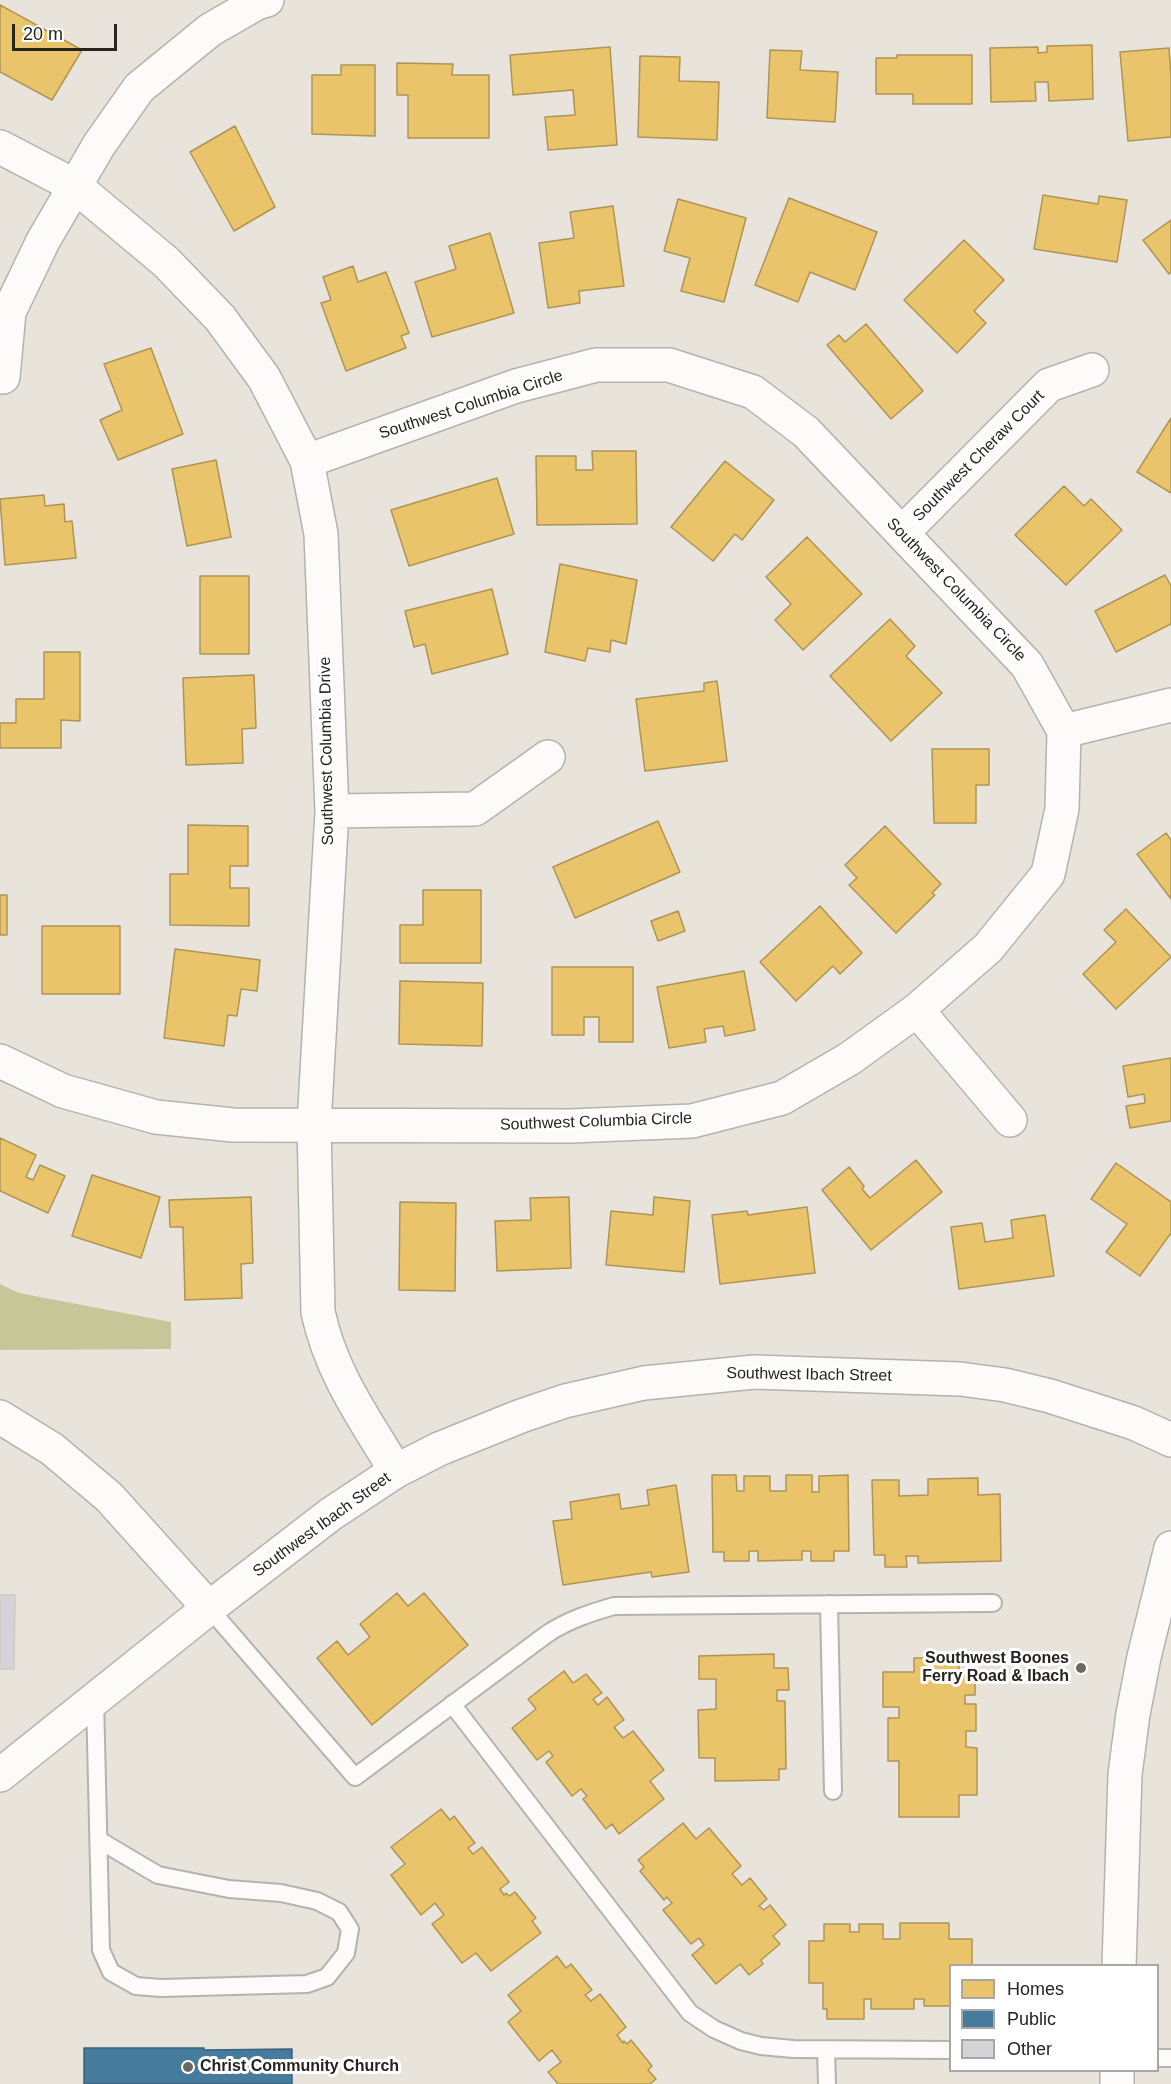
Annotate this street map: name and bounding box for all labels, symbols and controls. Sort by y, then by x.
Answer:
scale bar [15,12,120,50]
text: 20 m [23,24,63,44]
street label: Southwest Columbia Circle [377,366,565,444]
street label: Southwest Cheraw Court [909,386,1049,526]
street label: Southwest Columbia Circle [882,514,1030,666]
street label: Southwest Columbia Drive [316,657,338,845]
street label: Southwest Columbia Circle [500,1109,692,1135]
street label: Southwest Ibach Street [726,1364,892,1386]
street label: Southwest Ibach Street [249,1469,395,1581]
place label: Southwest Boones Ferry Road & Ibach [922,1649,1069,1687]
marker: Southwest Boones Ferry Road & Ibach [1074,1661,1088,1675]
legend [949,1964,1159,2072]
text: Homes [1007,1979,1064,1999]
text: Public [1007,2009,1056,2029]
text: Other [1007,2039,1052,2059]
place label: Christ Community Church [200,2057,399,2077]
marker: Christ Community Church [181,2060,195,2074]

